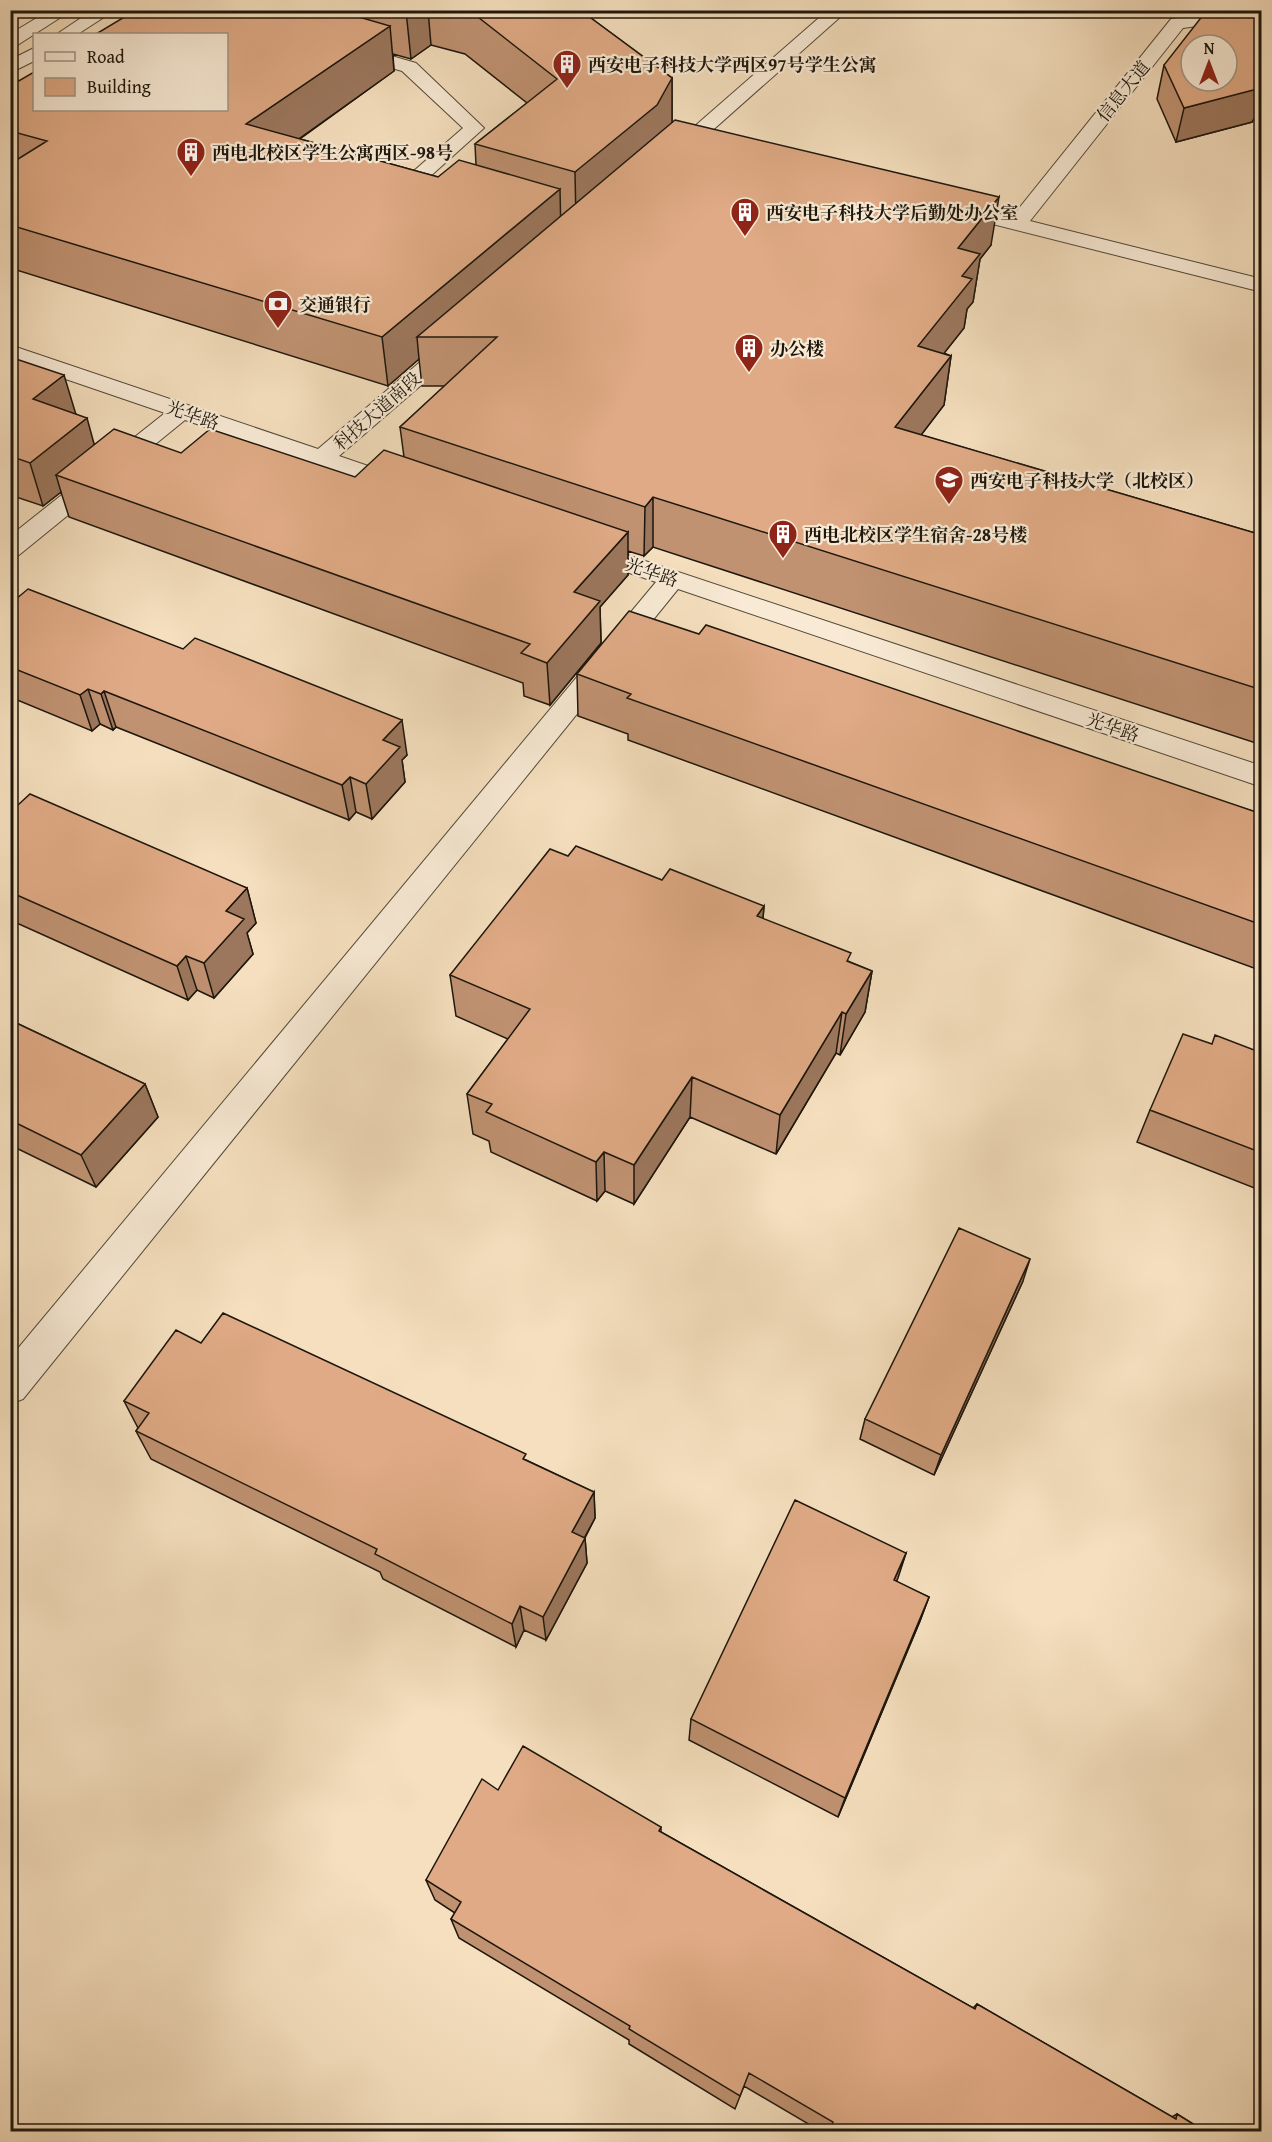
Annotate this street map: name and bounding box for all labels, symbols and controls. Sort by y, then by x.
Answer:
legend [33,33,228,111]
north arrow [1179,33,1239,93]
text: N [1204,36,1215,60]
text: Road [87,43,125,70]
building icon: 西安电子科技大学西区97号学生公寓 [551,48,583,90]
place label: 西安电子科技大学西区97号学生公寓 [588,51,877,78]
street label: 信息大道 [1090,55,1156,127]
text: Building [87,73,151,100]
building icon: 西电北校区学生公寓西区-98号 [175,136,207,178]
place label: 西电北校区学生公寓西区-98号 [212,139,453,166]
building icon: 西安电子科技大学后勤处办公室 [729,196,761,238]
place label: 西安电子科技大学后勤处办公室 [766,199,1018,226]
bank icon: 交通银行 [262,288,294,330]
place label: 交通银行 [299,291,371,318]
building icon: 办公楼 [733,332,765,374]
place label: 办公楼 [770,335,824,362]
street label: 科技大道南段 [327,365,427,457]
street label: 光华路 [163,393,223,437]
school or university icon: 西安电子科技大学（北校区） [933,464,965,506]
place label: 西安电子科技大学（北校区） [970,467,1204,494]
building icon: 西电北校区学生宿舍-28号楼 [767,518,799,560]
place label: 西电北校区学生宿舍-28号楼 [804,521,1027,548]
street label: 光华路 [622,550,682,594]
street label: 光华路 [1083,705,1143,749]

